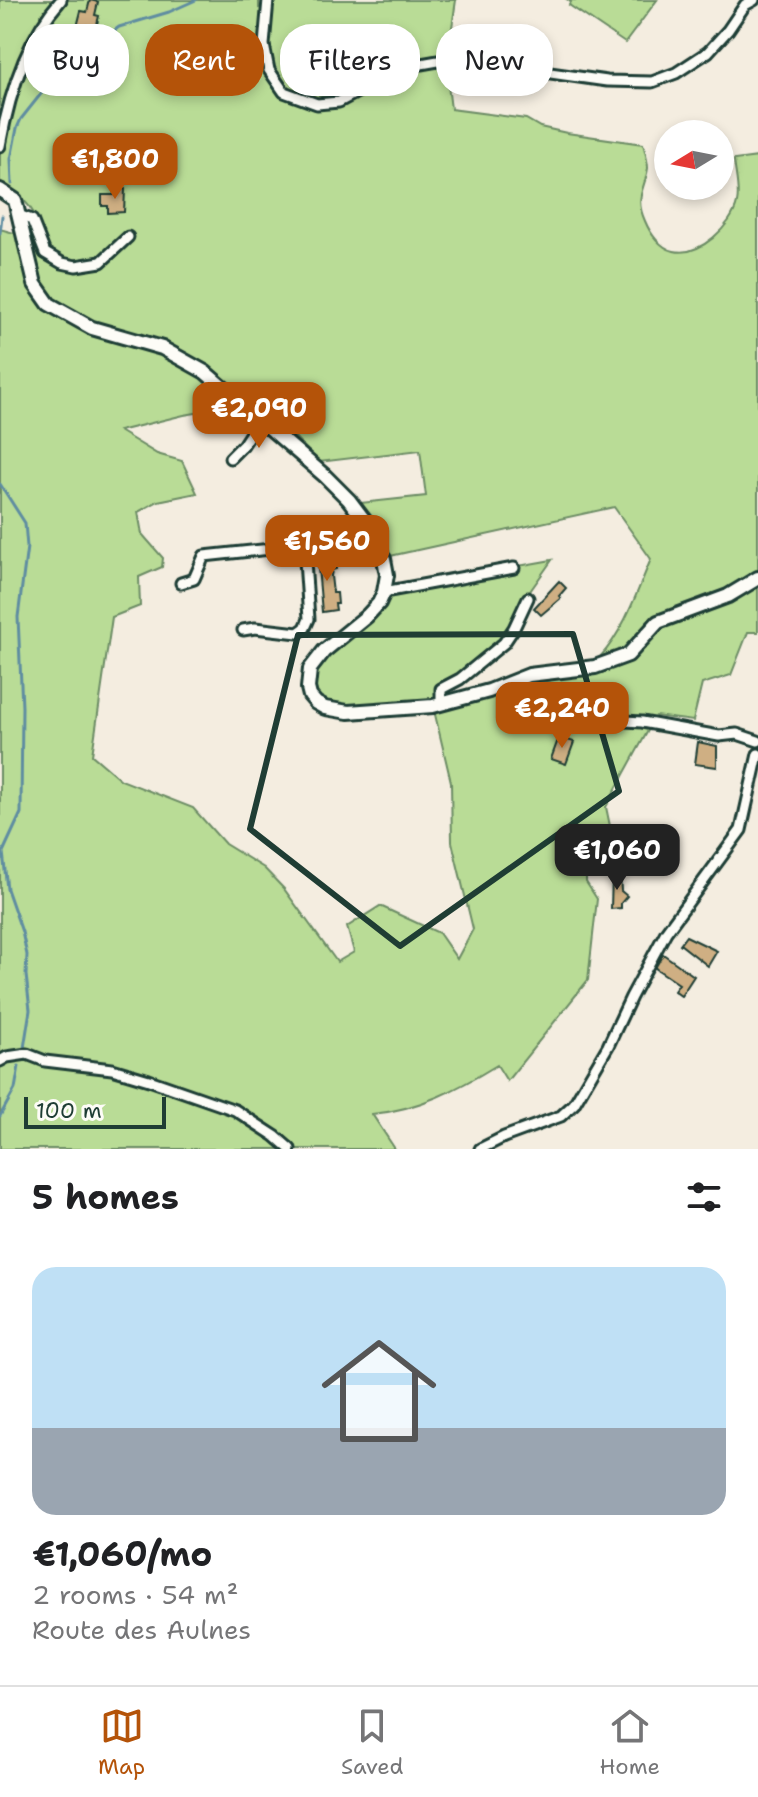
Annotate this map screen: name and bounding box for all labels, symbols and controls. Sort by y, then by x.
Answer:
chip: Buy [24,24,129,96]
chip: Rent [145,24,264,96]
chip: Filters [280,24,420,96]
chip: New [436,24,553,96]
north arrow [654,120,734,200]
map controls [654,120,734,200]
pin: €1,800 [50,133,180,201]
text: €1,800 [71,141,159,176]
pin: €2,090 [194,382,324,450]
text: €2,090 [211,390,307,425]
pin: €1,560 [262,515,392,583]
text: €1,560 [283,523,371,558]
pin: €2,240 [497,682,627,750]
text: €2,240 [514,690,610,725]
pin: €1,060 [552,824,682,892]
text: €1,060 [573,832,661,867]
scale bar [24,1093,166,1129]
text: 100 m [36,1096,102,1125]
text: 5 homes [32,1174,179,1220]
icon: filters [682,1175,726,1219]
icon: home [307,1319,451,1463]
text: €1,060/mo [32,1531,212,1577]
text: 2 rooms · 54 m² [32,1577,238,1612]
text: Route des Aulnes [32,1612,251,1647]
tab: Map [98,1704,145,1781]
tab: Saved [341,1704,404,1781]
tab: Home [600,1704,660,1781]

